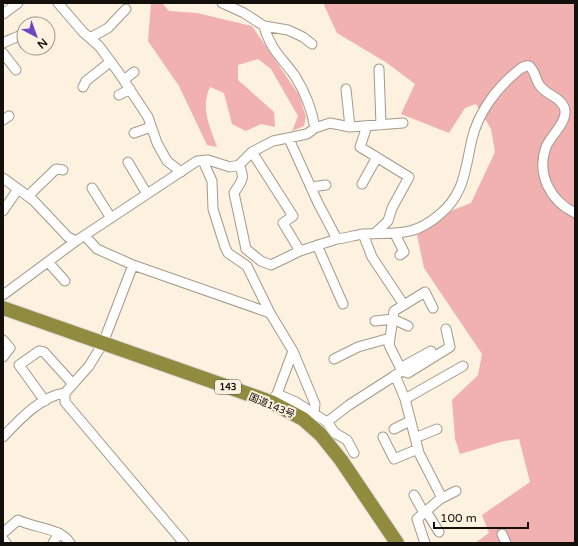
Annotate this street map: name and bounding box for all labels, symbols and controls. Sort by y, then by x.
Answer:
north arrow [16,16,56,56]
text: N [35,35,50,51]
road number: 143 [215,380,241,394]
street label: 国道143号 [247,391,296,421]
scale bar [434,504,528,530]
text: 100 m [440,511,477,525]

